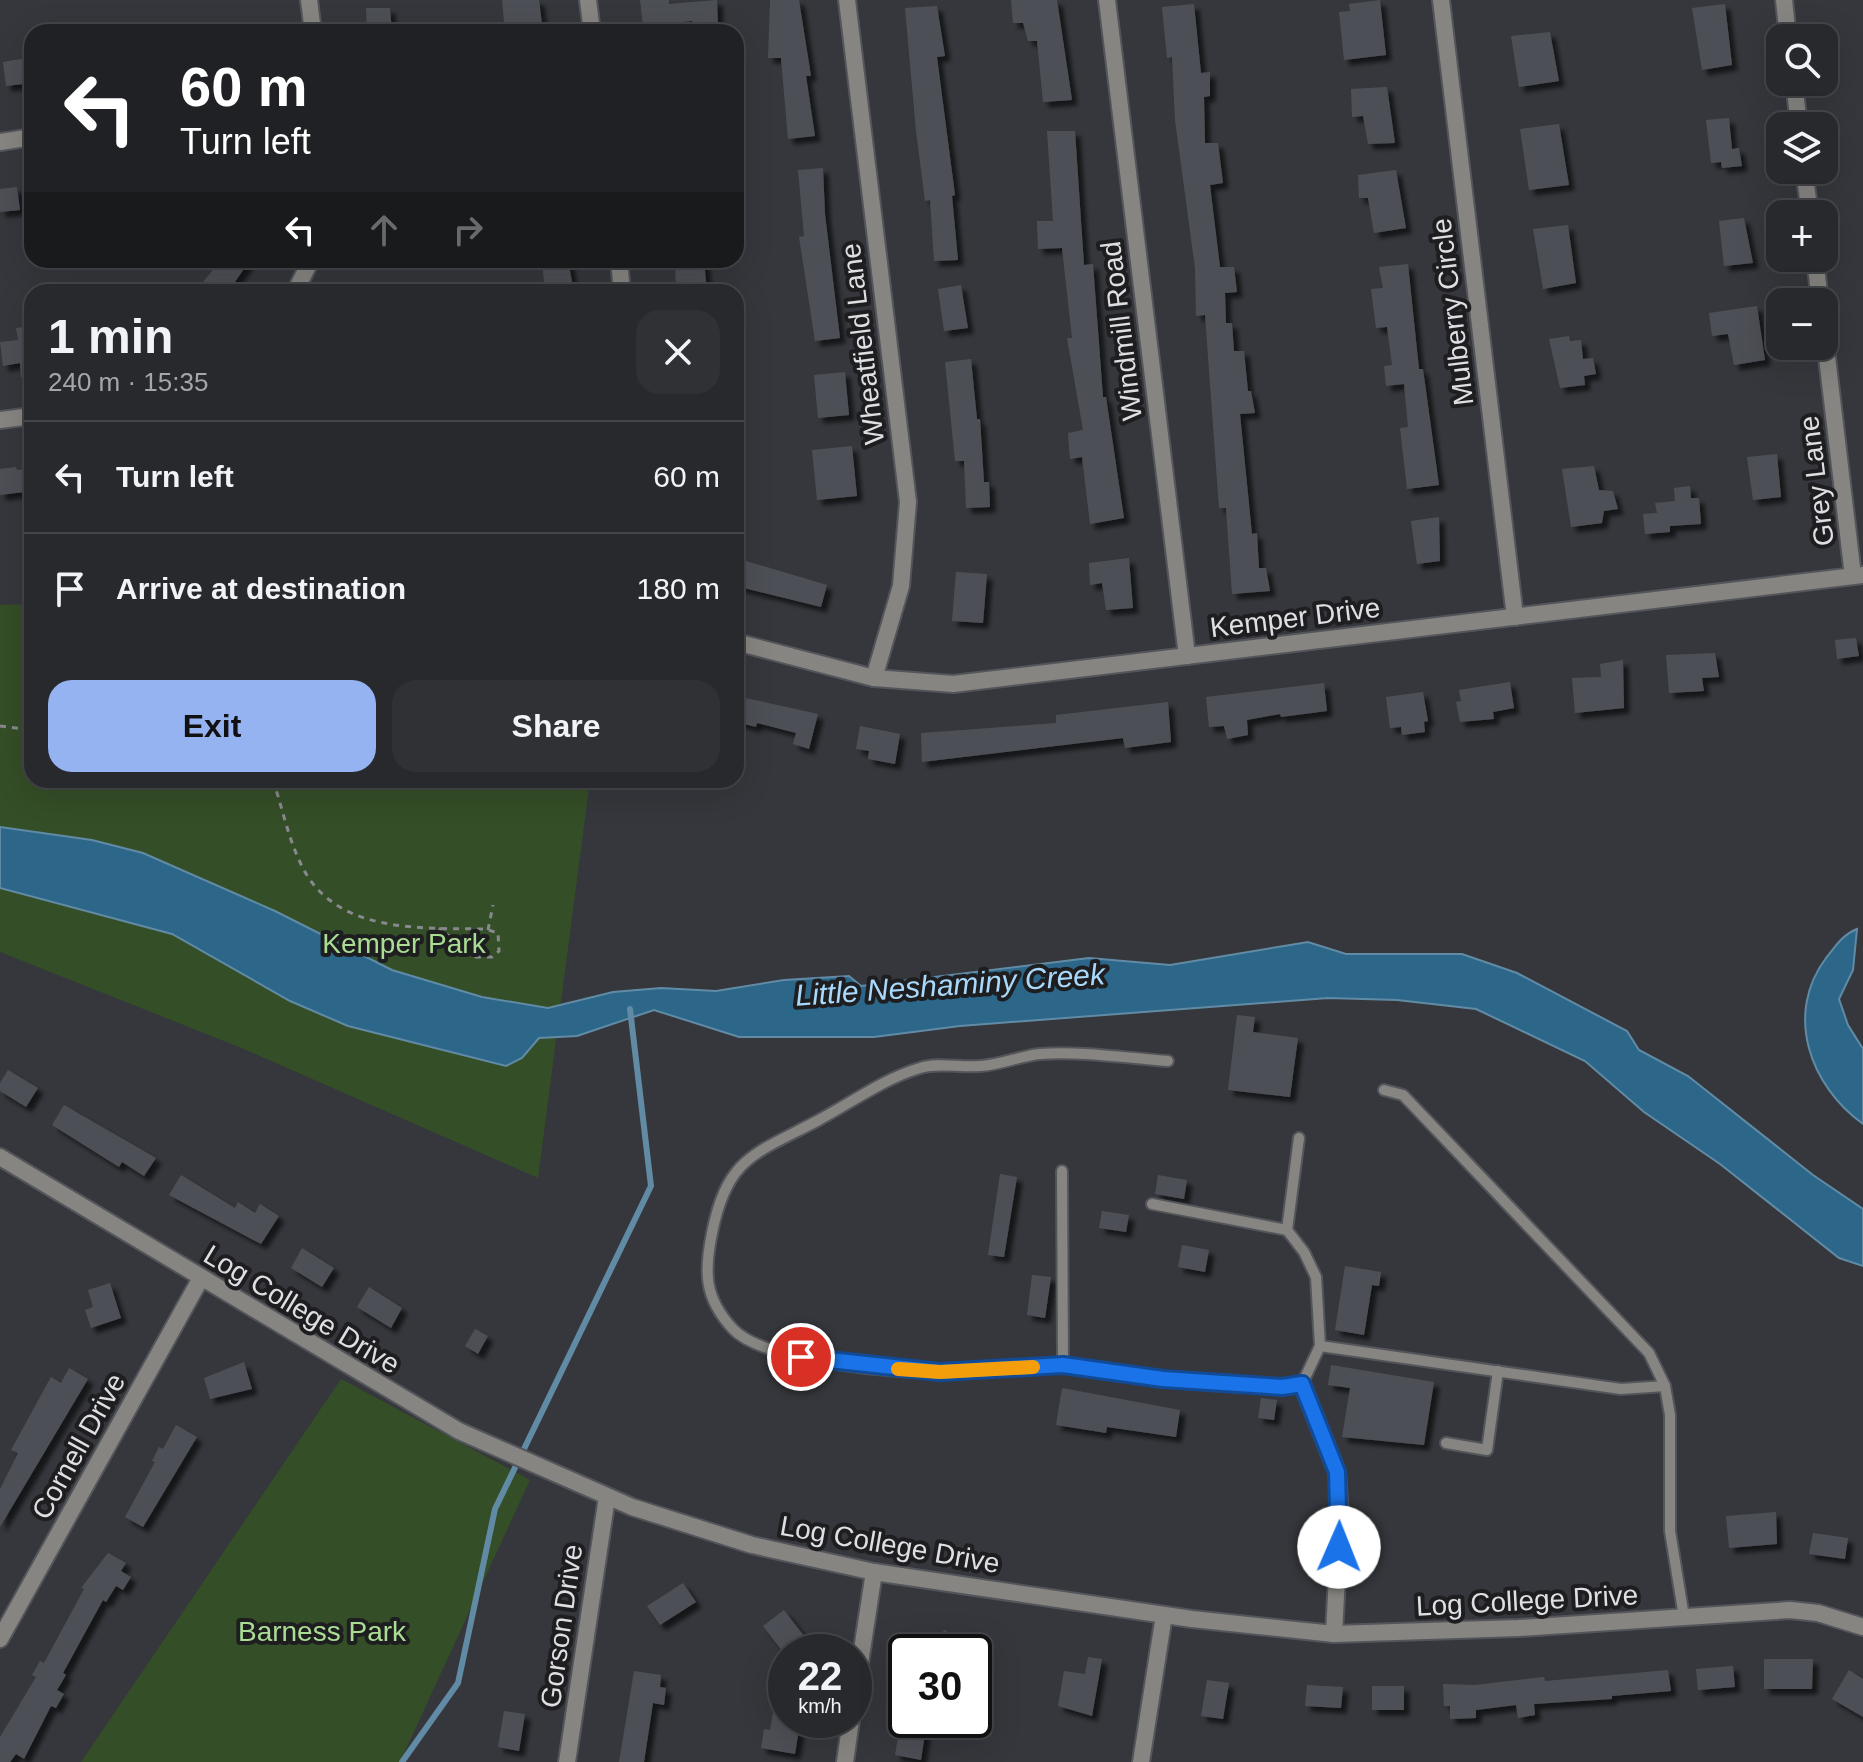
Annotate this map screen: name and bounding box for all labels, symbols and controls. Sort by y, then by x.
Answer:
map controls [1766,24,1838,360]
button: search [1766,24,1838,96]
text: 60 m [180,55,308,118]
icon: left [48,56,152,160]
button: layers [1766,112,1838,184]
text: Turn left [180,121,311,162]
button: + [1766,200,1838,272]
icon: left [278,208,322,252]
icon: ahead [362,208,406,252]
icon: right [446,208,490,252]
street label: Mulberry Circle [1426,217,1479,407]
street label: Windmill Road [1095,239,1148,422]
street label: Wheatfield Lane [835,242,890,446]
button: − [1766,288,1838,360]
text: 1 min [48,310,173,363]
button: close [636,310,720,394]
text: 240 m · 15:35 [48,367,208,397]
street label: Grey Lane [1793,414,1840,548]
icon: left [48,455,92,499]
text: Turn left [116,460,234,493]
text: 60 m [653,460,720,493]
icon: arrive [48,567,92,611]
text: Arrive at destination [116,572,406,605]
text: 180 m [637,572,720,605]
street label: Kemper Drive [1208,592,1382,643]
button: Exit [48,680,376,772]
button: Share [392,680,720,772]
park label: Kemper Park [322,928,487,959]
water label: Little Neshaminy Creek [794,957,1108,1012]
street label: Log College Drive [198,1239,405,1380]
pin [767,1323,835,1391]
icon: arrive [779,1335,823,1379]
street label: Cornell Drive [26,1368,131,1525]
position arrow [1297,1505,1381,1589]
street label: Log College Drive [778,1510,1002,1579]
street label: Gorson Drive [535,1542,588,1710]
street label: Log College Drive [1415,1579,1639,1622]
park label: Barness Park [238,1616,407,1647]
speed limit sign: 30 [888,1634,992,1738]
text: 22 [798,1654,842,1698]
text: km/h [798,1695,842,1717]

